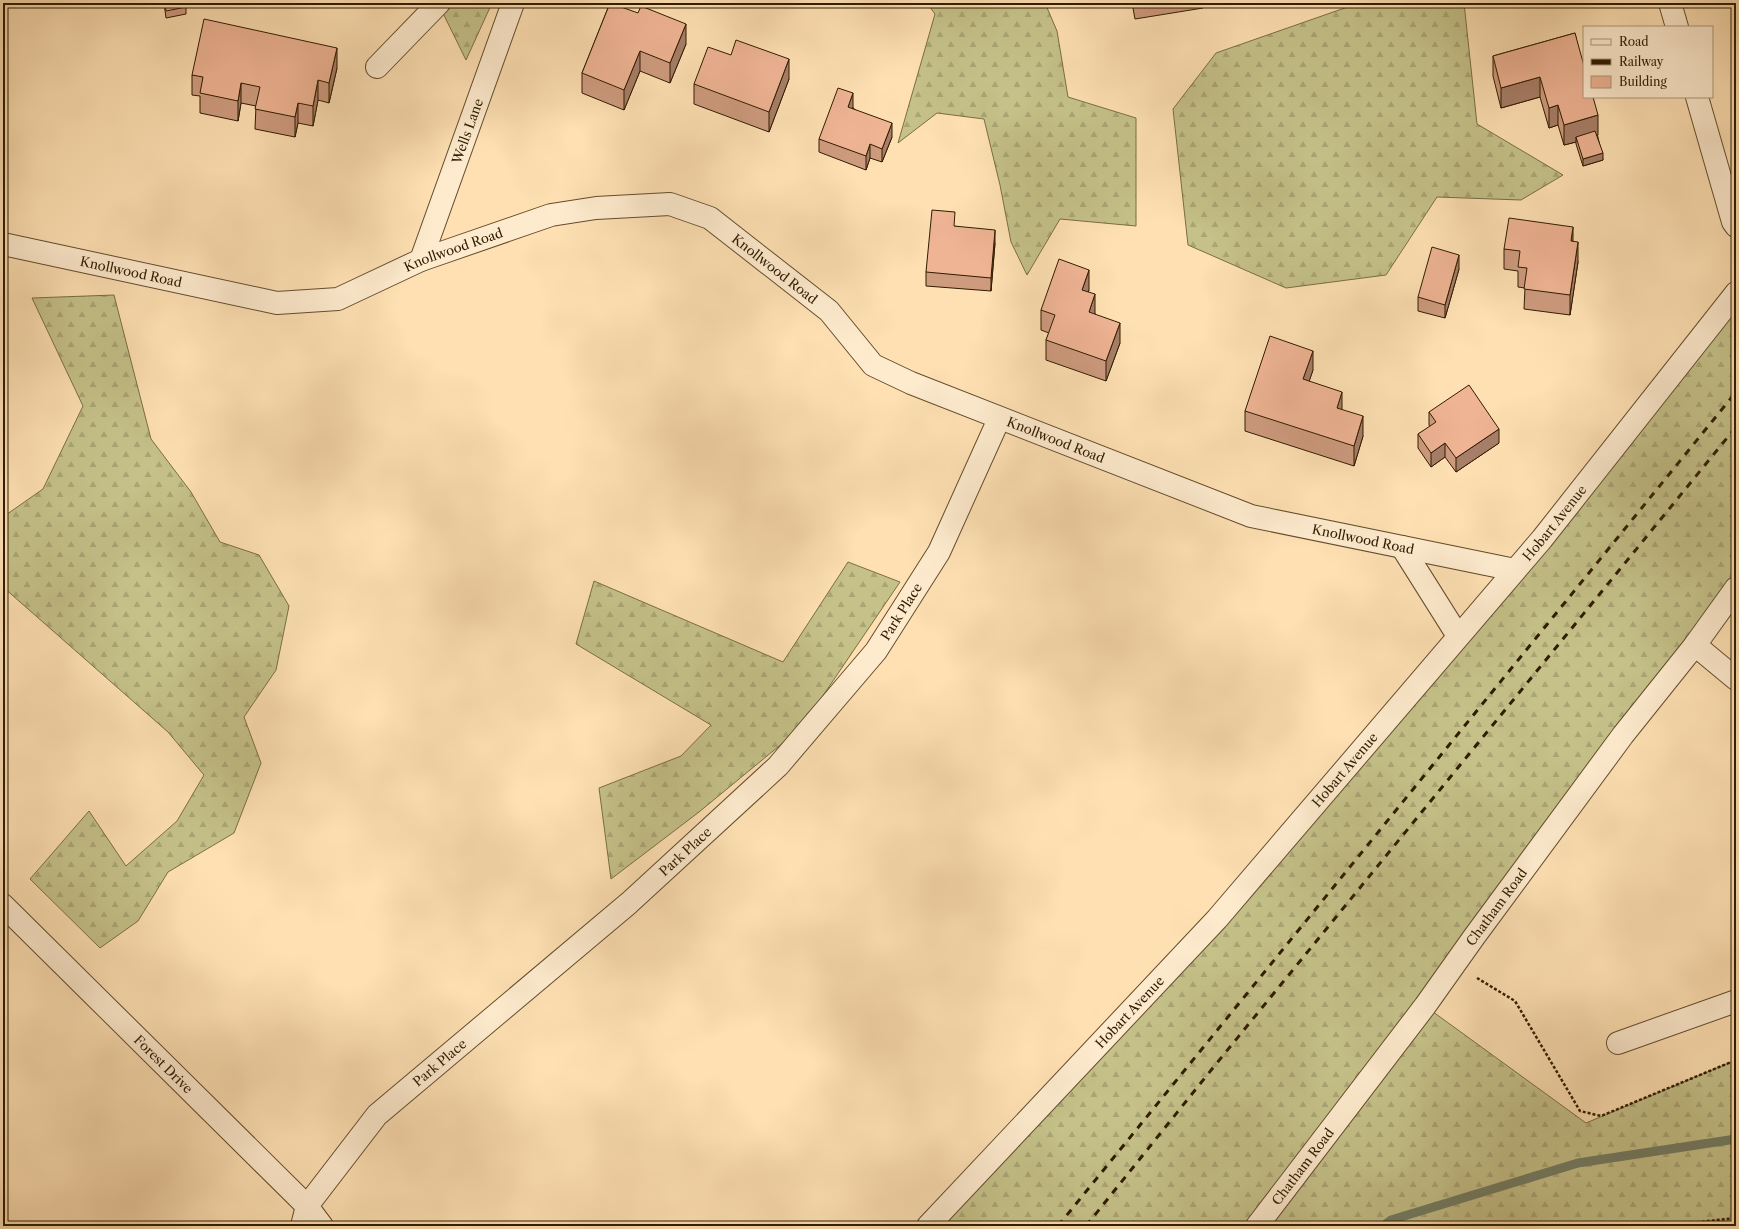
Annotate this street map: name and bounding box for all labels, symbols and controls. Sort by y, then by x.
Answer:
legend [1583,26,1713,98]
text: Road [1619,34,1649,49]
text: Railway [1619,54,1664,69]
text: Building [1619,74,1667,89]
street label: Wells Lane [448,96,486,167]
street label: Knollwood Road [401,224,505,275]
street label: Knollwood Road [729,230,821,307]
street label: Knollwood Road [79,253,184,290]
street label: Knollwood Road [1005,413,1107,466]
street label: Hobart Avenue [1519,482,1590,564]
street label: Knollwood Road [1311,521,1416,557]
street label: Park Place [877,580,925,643]
street label: Hobart Avenue [1308,729,1381,810]
street label: Park Place [656,824,714,879]
street label: Chatham Road [1462,865,1530,949]
street label: Hobart Avenue [1092,973,1167,1051]
street label: Forest Drive [131,1032,196,1096]
street label: Park Place [409,1035,469,1089]
street label: Chatham Road [1268,1125,1337,1208]

